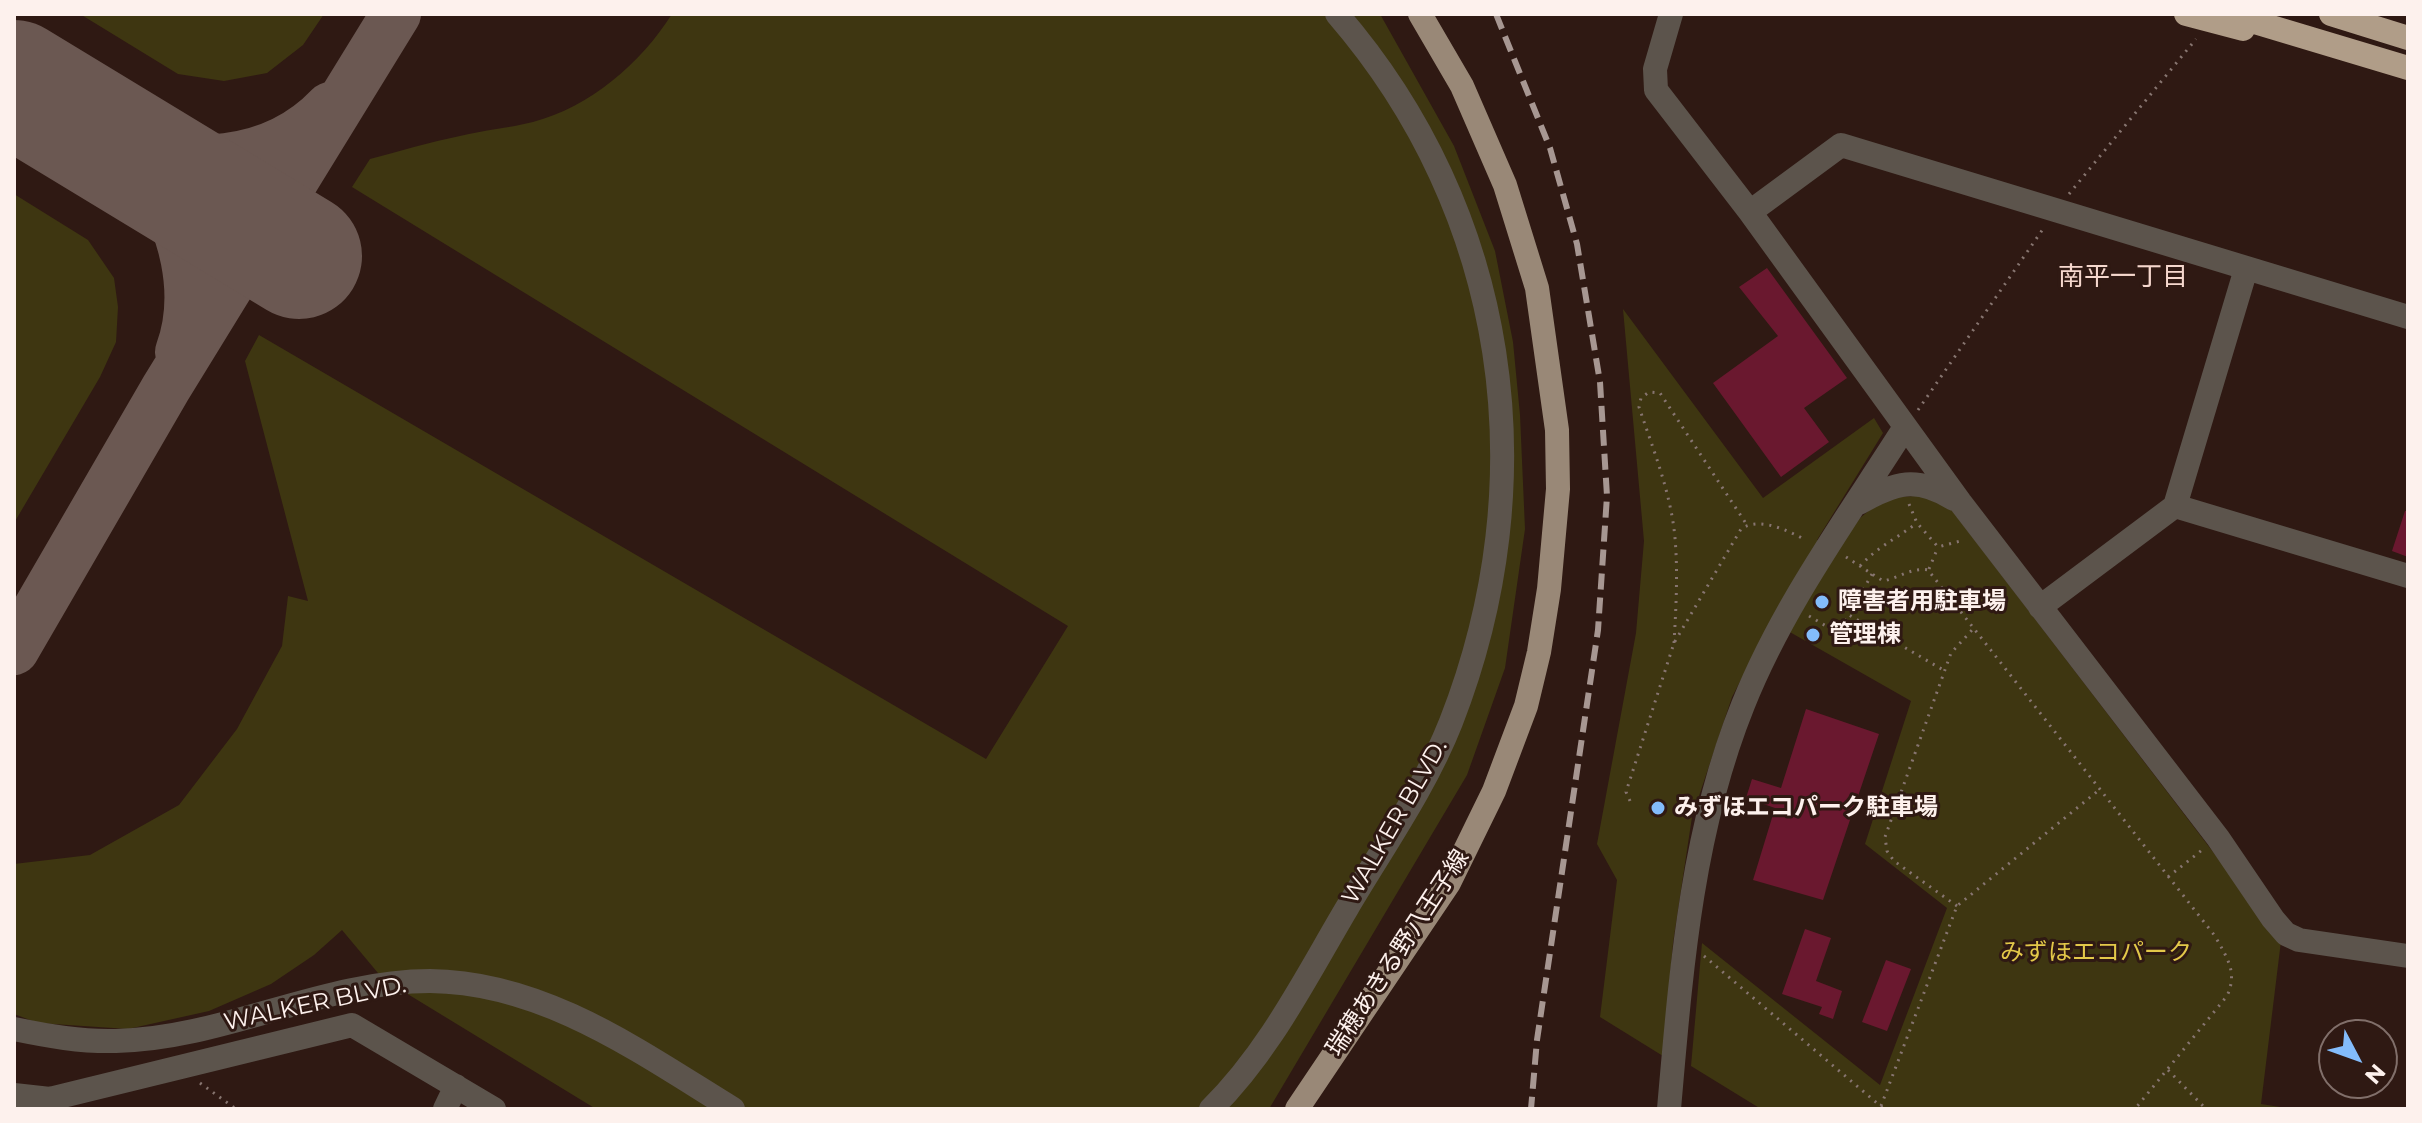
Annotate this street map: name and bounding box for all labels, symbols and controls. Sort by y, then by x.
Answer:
district label: 南平一丁目 [2058,261,2188,293]
place label: 障害者用駐車場 [1838,588,2006,616]
marker: 障害者用駐車場 [1813,593,1831,611]
place label: 管理棟 [1829,621,1901,649]
marker: 管理棟 [1804,626,1822,644]
street label: WALKER BLVD. [1336,734,1454,910]
place label: みずほエコパーク駐車場 [1674,794,1938,822]
marker: みずほエコパーク駐車場 [1649,799,1667,817]
street label: 瑞穂あきる野八王子線 [1321,845,1475,1061]
park label: みずほエコパーク [2000,939,2192,967]
street label: WALKER BLVD. [221,971,409,1037]
north arrow [2318,1019,2398,1099]
text: N [2359,1058,2391,1089]

